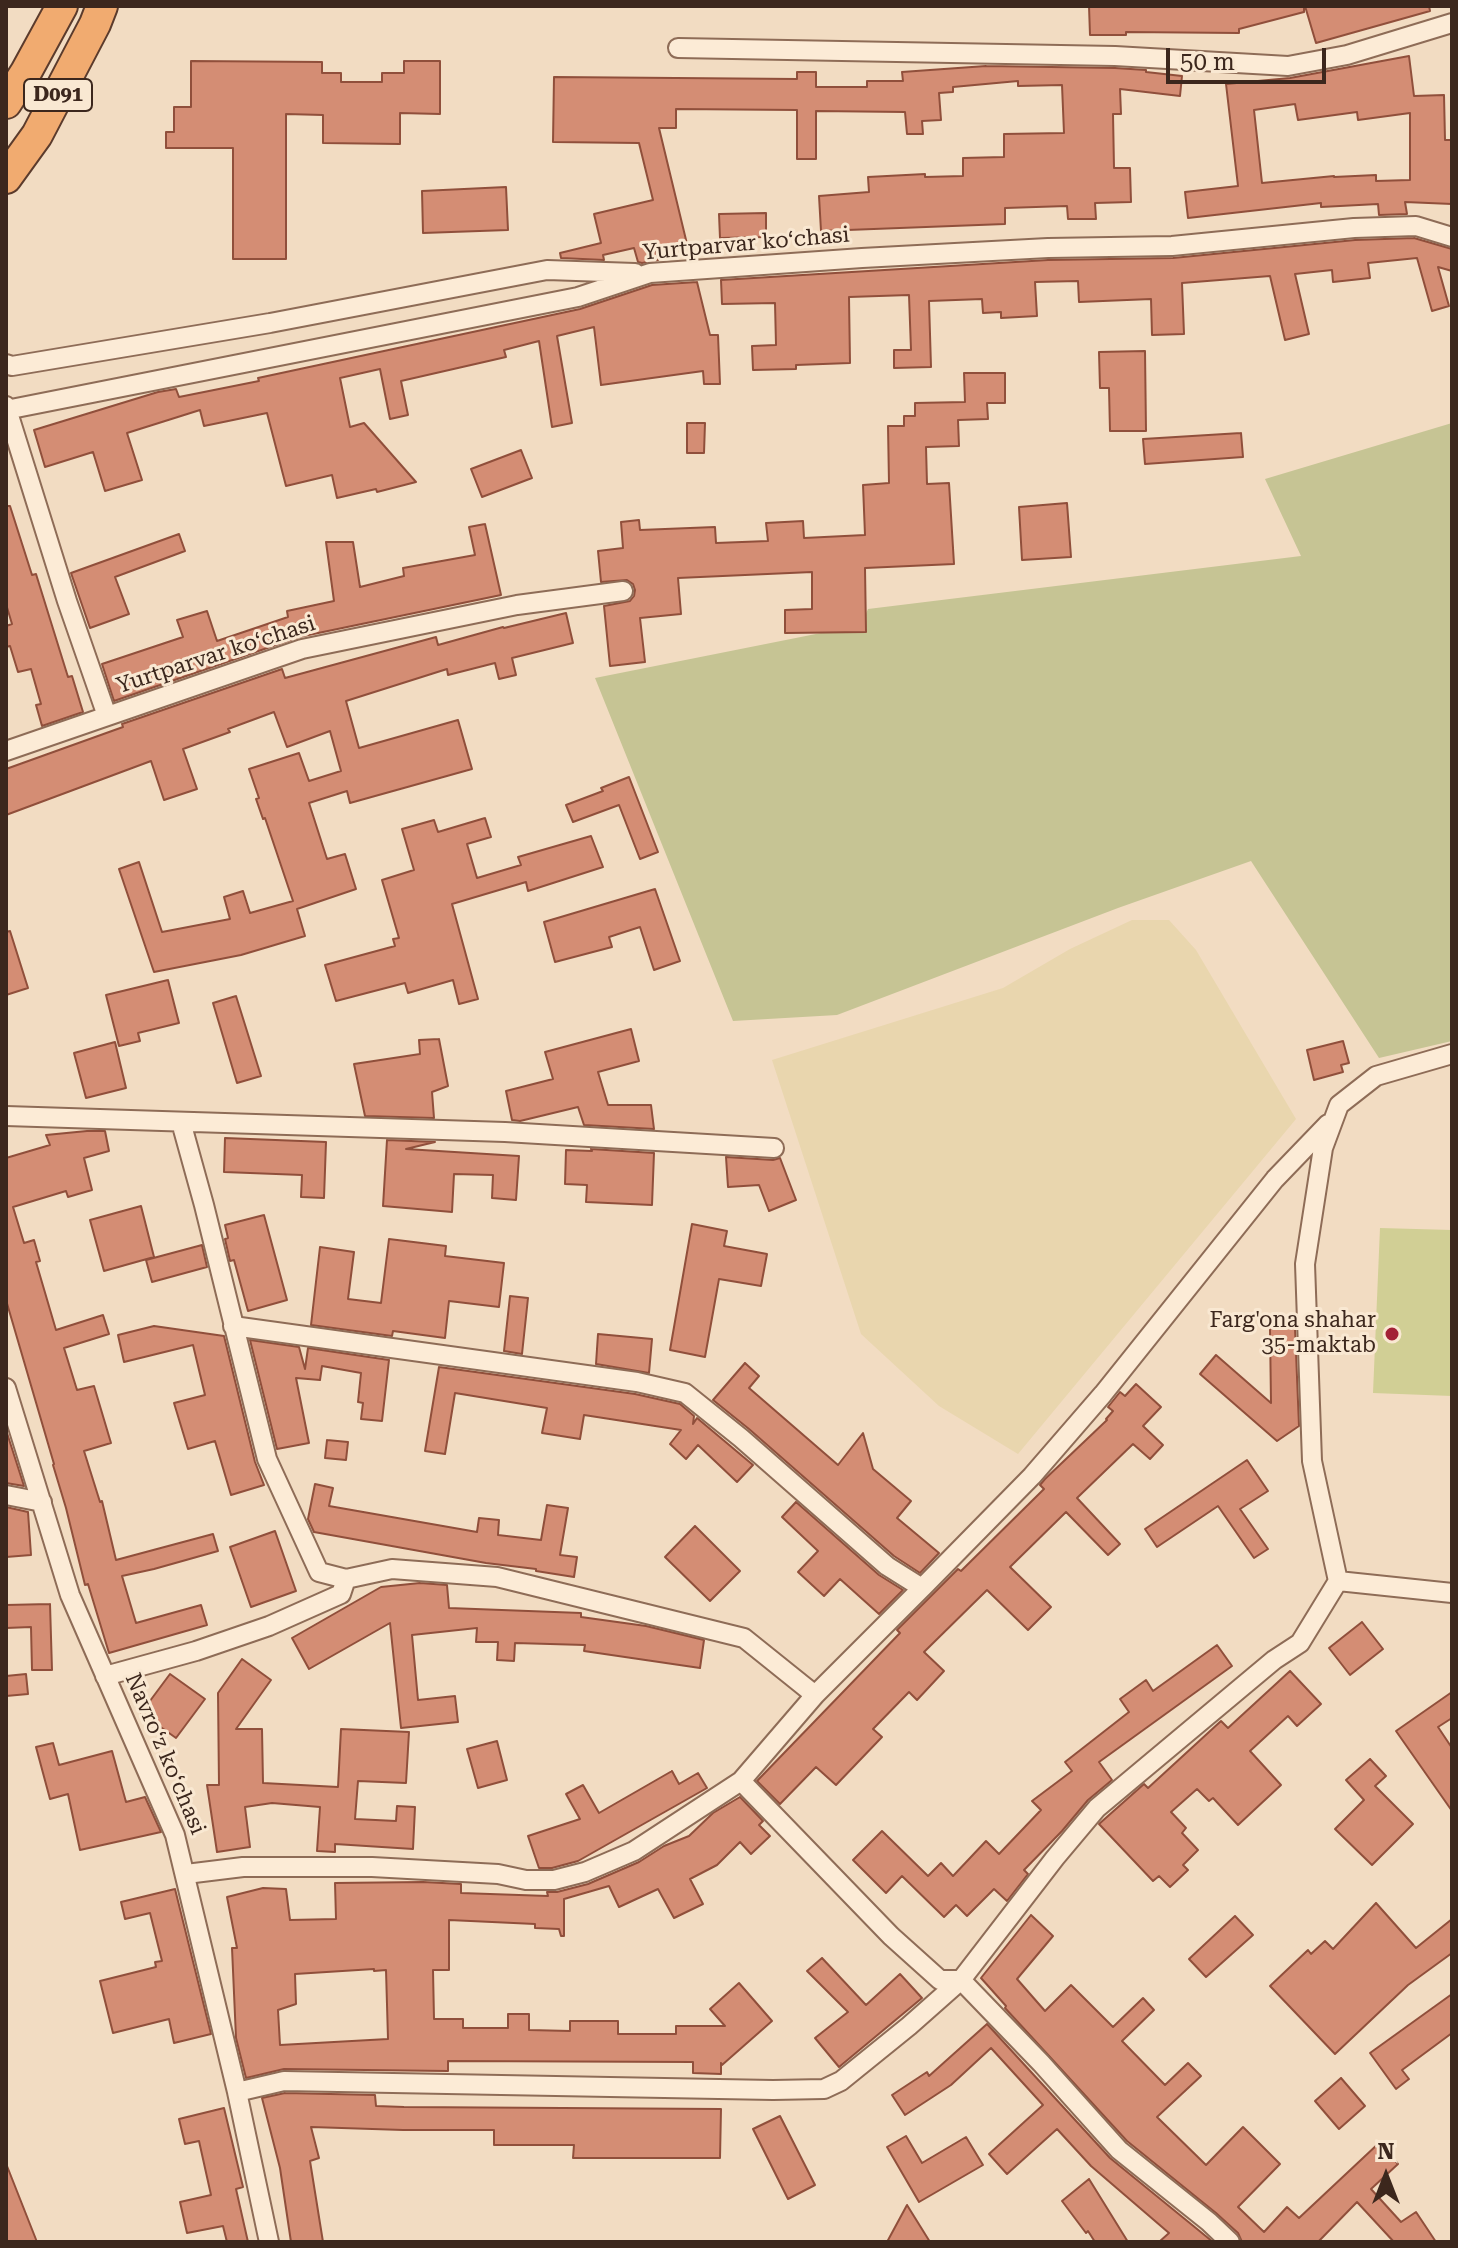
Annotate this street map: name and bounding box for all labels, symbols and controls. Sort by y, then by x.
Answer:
scale bar [1170,32,1330,82]
text: 50 m [1180,48,1235,76]
road number: D091 [24,79,92,111]
street label: Yurtparvar koʻchasi [642,222,850,266]
street label: Yurtparvar koʻchasi [113,610,319,700]
place label: Farg'ona shahar 35-maktab [1209,1308,1376,1360]
marker: Farg'ona shahar 35-maktab [1383,1325,1401,1343]
street label: Navroʻz koʻchasi [119,1669,211,1839]
north arrow [1346,2136,1426,2216]
text: N [1378,2139,1394,2164]

